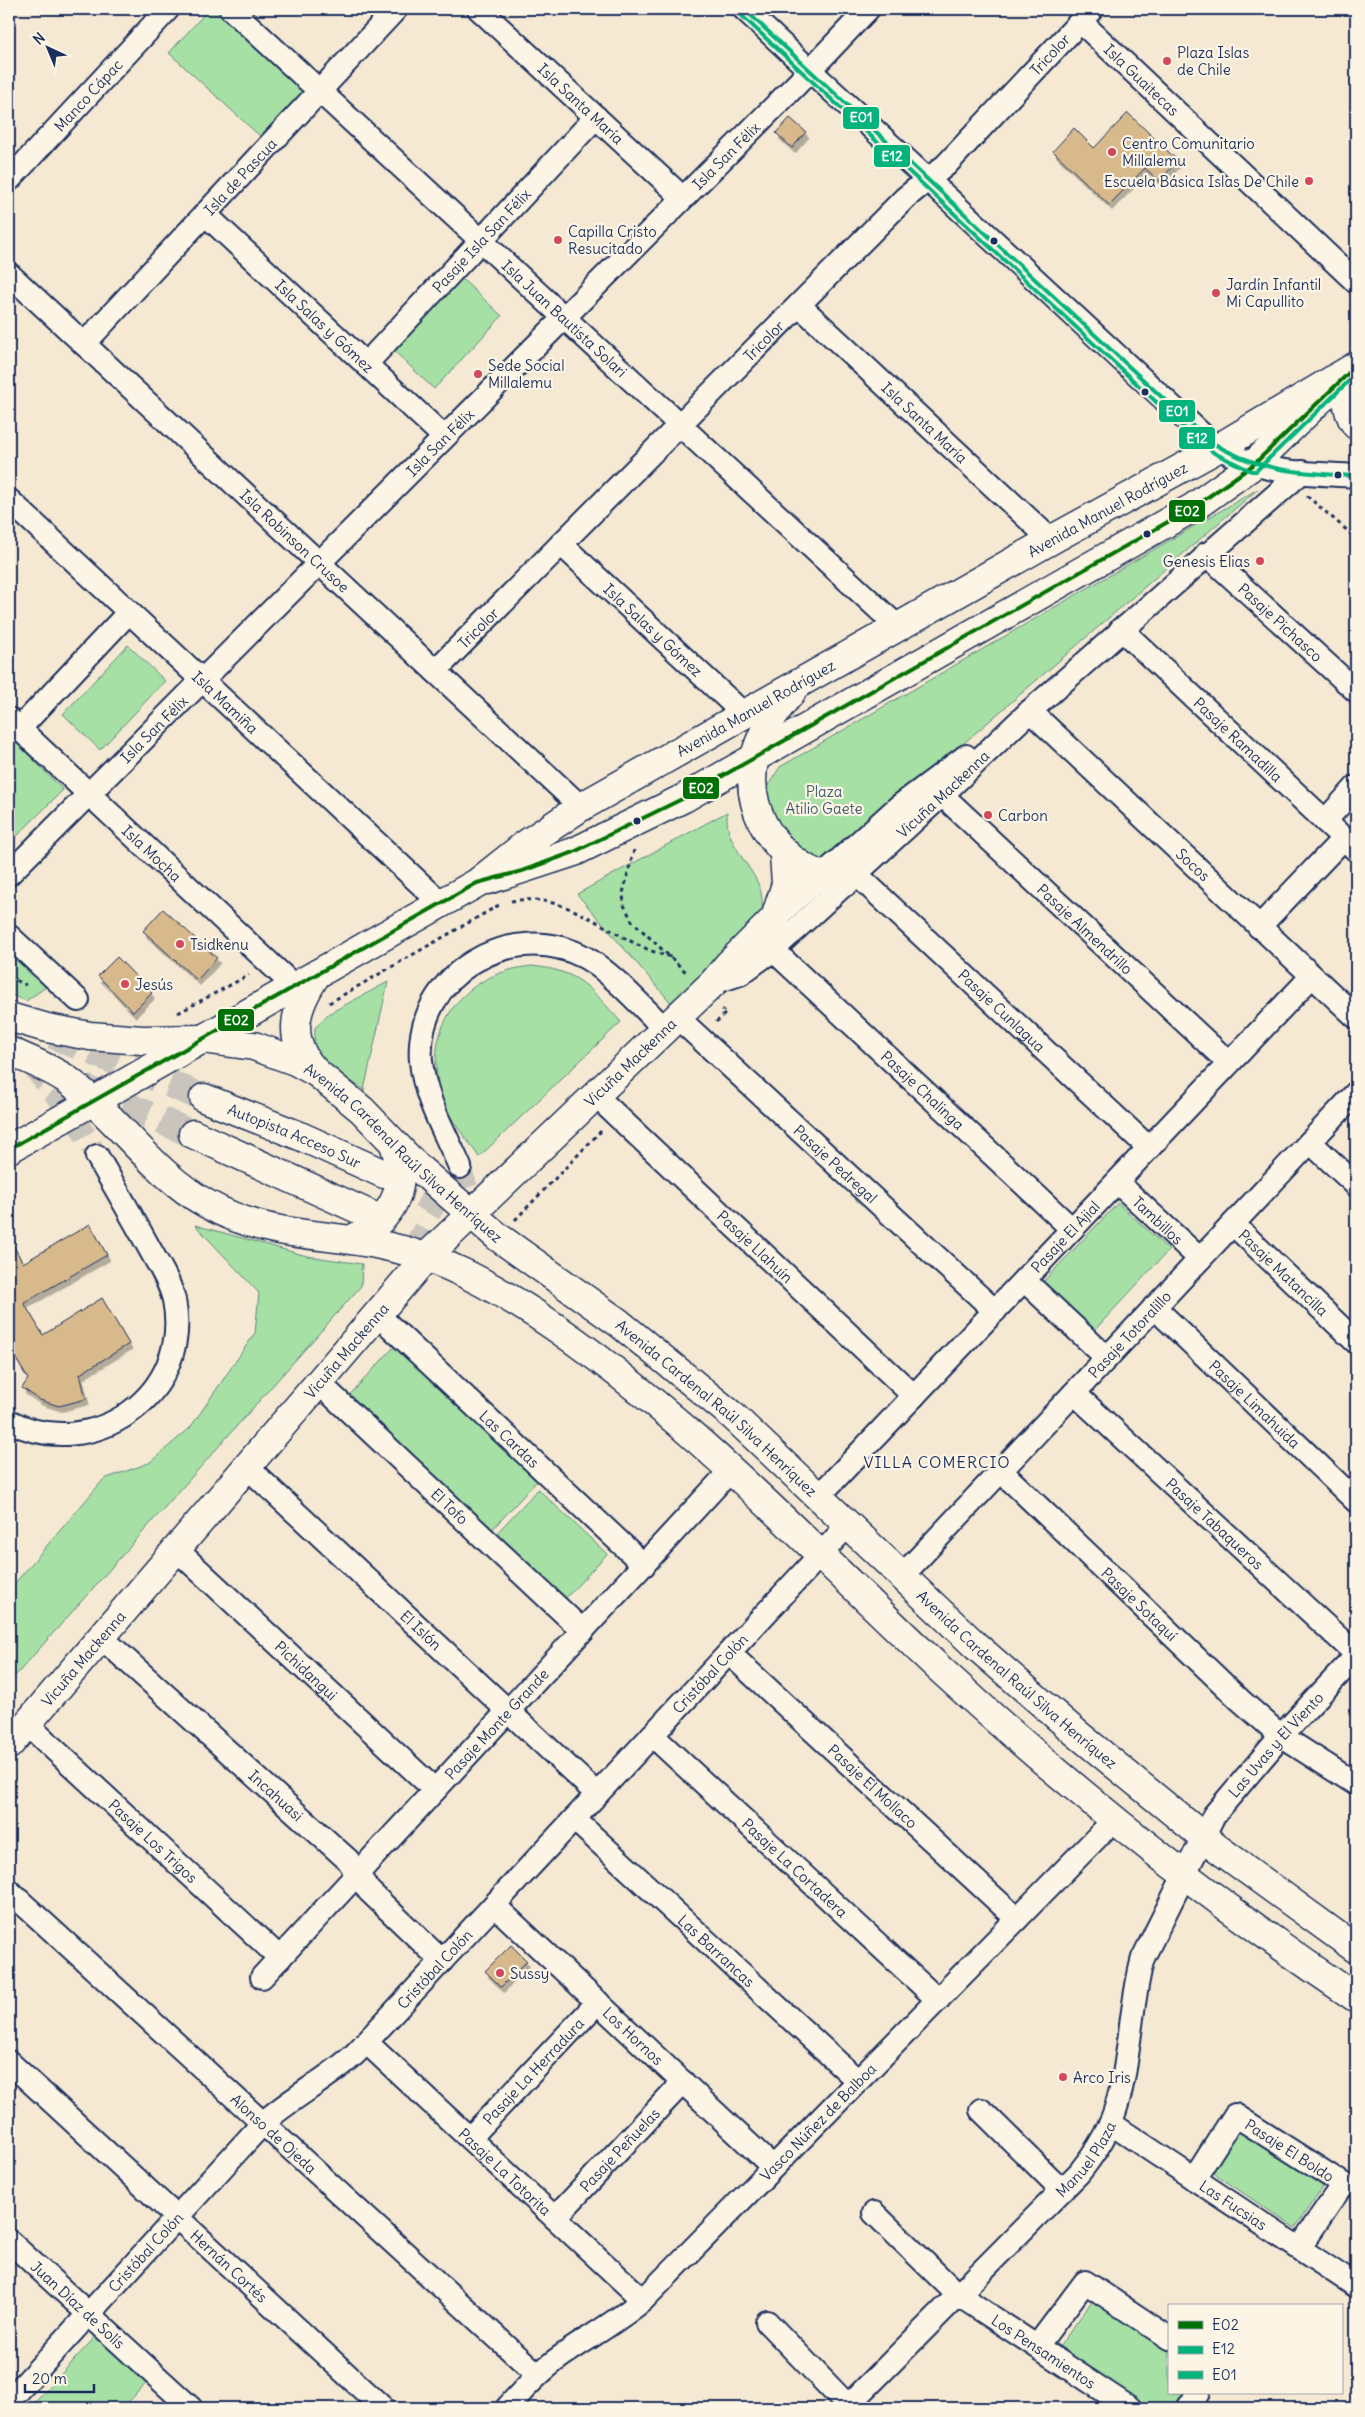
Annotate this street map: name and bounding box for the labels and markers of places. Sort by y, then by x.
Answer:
place label: Plaza Islas de Chile [1177,43,1249,79]
marker: Plaza Islas de Chile [1161,55,1173,67]
place label: Centro Comunitario Millalemu [1122,134,1255,170]
marker: Centro Comunitario Millalemu [1106,146,1118,158]
place label: Escuela Básica Islas De Chile [1104,172,1299,191]
marker: Escuela Básica Islas De Chile [1303,175,1315,187]
place label: Capilla Cristo Resucitado [568,222,657,258]
marker: Capilla Cristo Resucitado [552,234,564,246]
unlabelled marker [989,236,999,246]
place label: Jardín Infantil Mi Capullito [1226,275,1321,311]
marker: Jardín Infantil Mi Capullito [1210,287,1222,299]
place label: Sede Social Millalemu [488,356,565,392]
marker: Sede Social Millalemu [472,368,484,380]
unlabelled marker [1140,387,1150,397]
unlabelled marker [1333,470,1343,480]
unlabelled marker [1142,529,1152,539]
place label: Genesis Elias [1163,552,1250,571]
marker: Genesis Elias [1254,555,1266,567]
place label: Carbon [998,806,1048,825]
marker: Carbon [982,809,994,821]
unlabelled marker [632,816,642,826]
place label: Tsidkenu [190,935,249,954]
marker: Tsidkenu [174,938,186,950]
place label: Jesús [135,975,173,994]
marker: Jesús [119,978,131,990]
place label: Sussy [510,1964,549,1983]
marker: Sussy [494,1967,506,1979]
place label: Arco Iris [1073,2068,1131,2087]
marker: Arco Iris [1057,2071,1069,2083]

